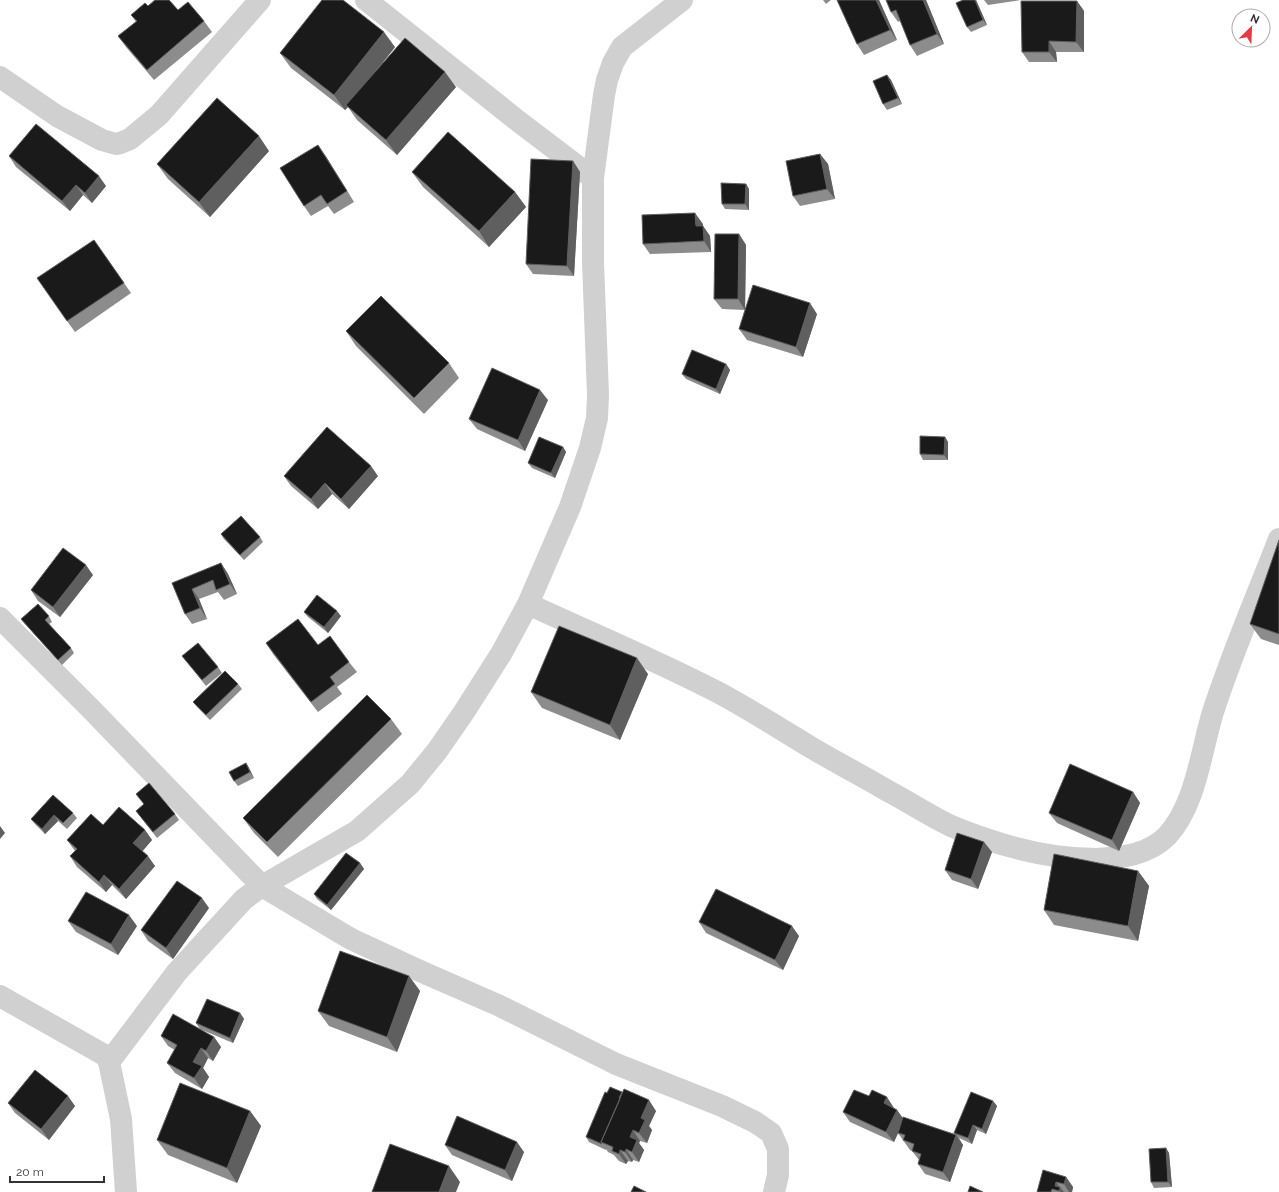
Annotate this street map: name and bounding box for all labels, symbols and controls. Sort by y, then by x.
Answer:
north arrow [1231,8,1271,48]
text: N [1248,12,1261,27]
scale bar [10,1158,104,1184]
text: 20 m [16,1165,44,1179]

